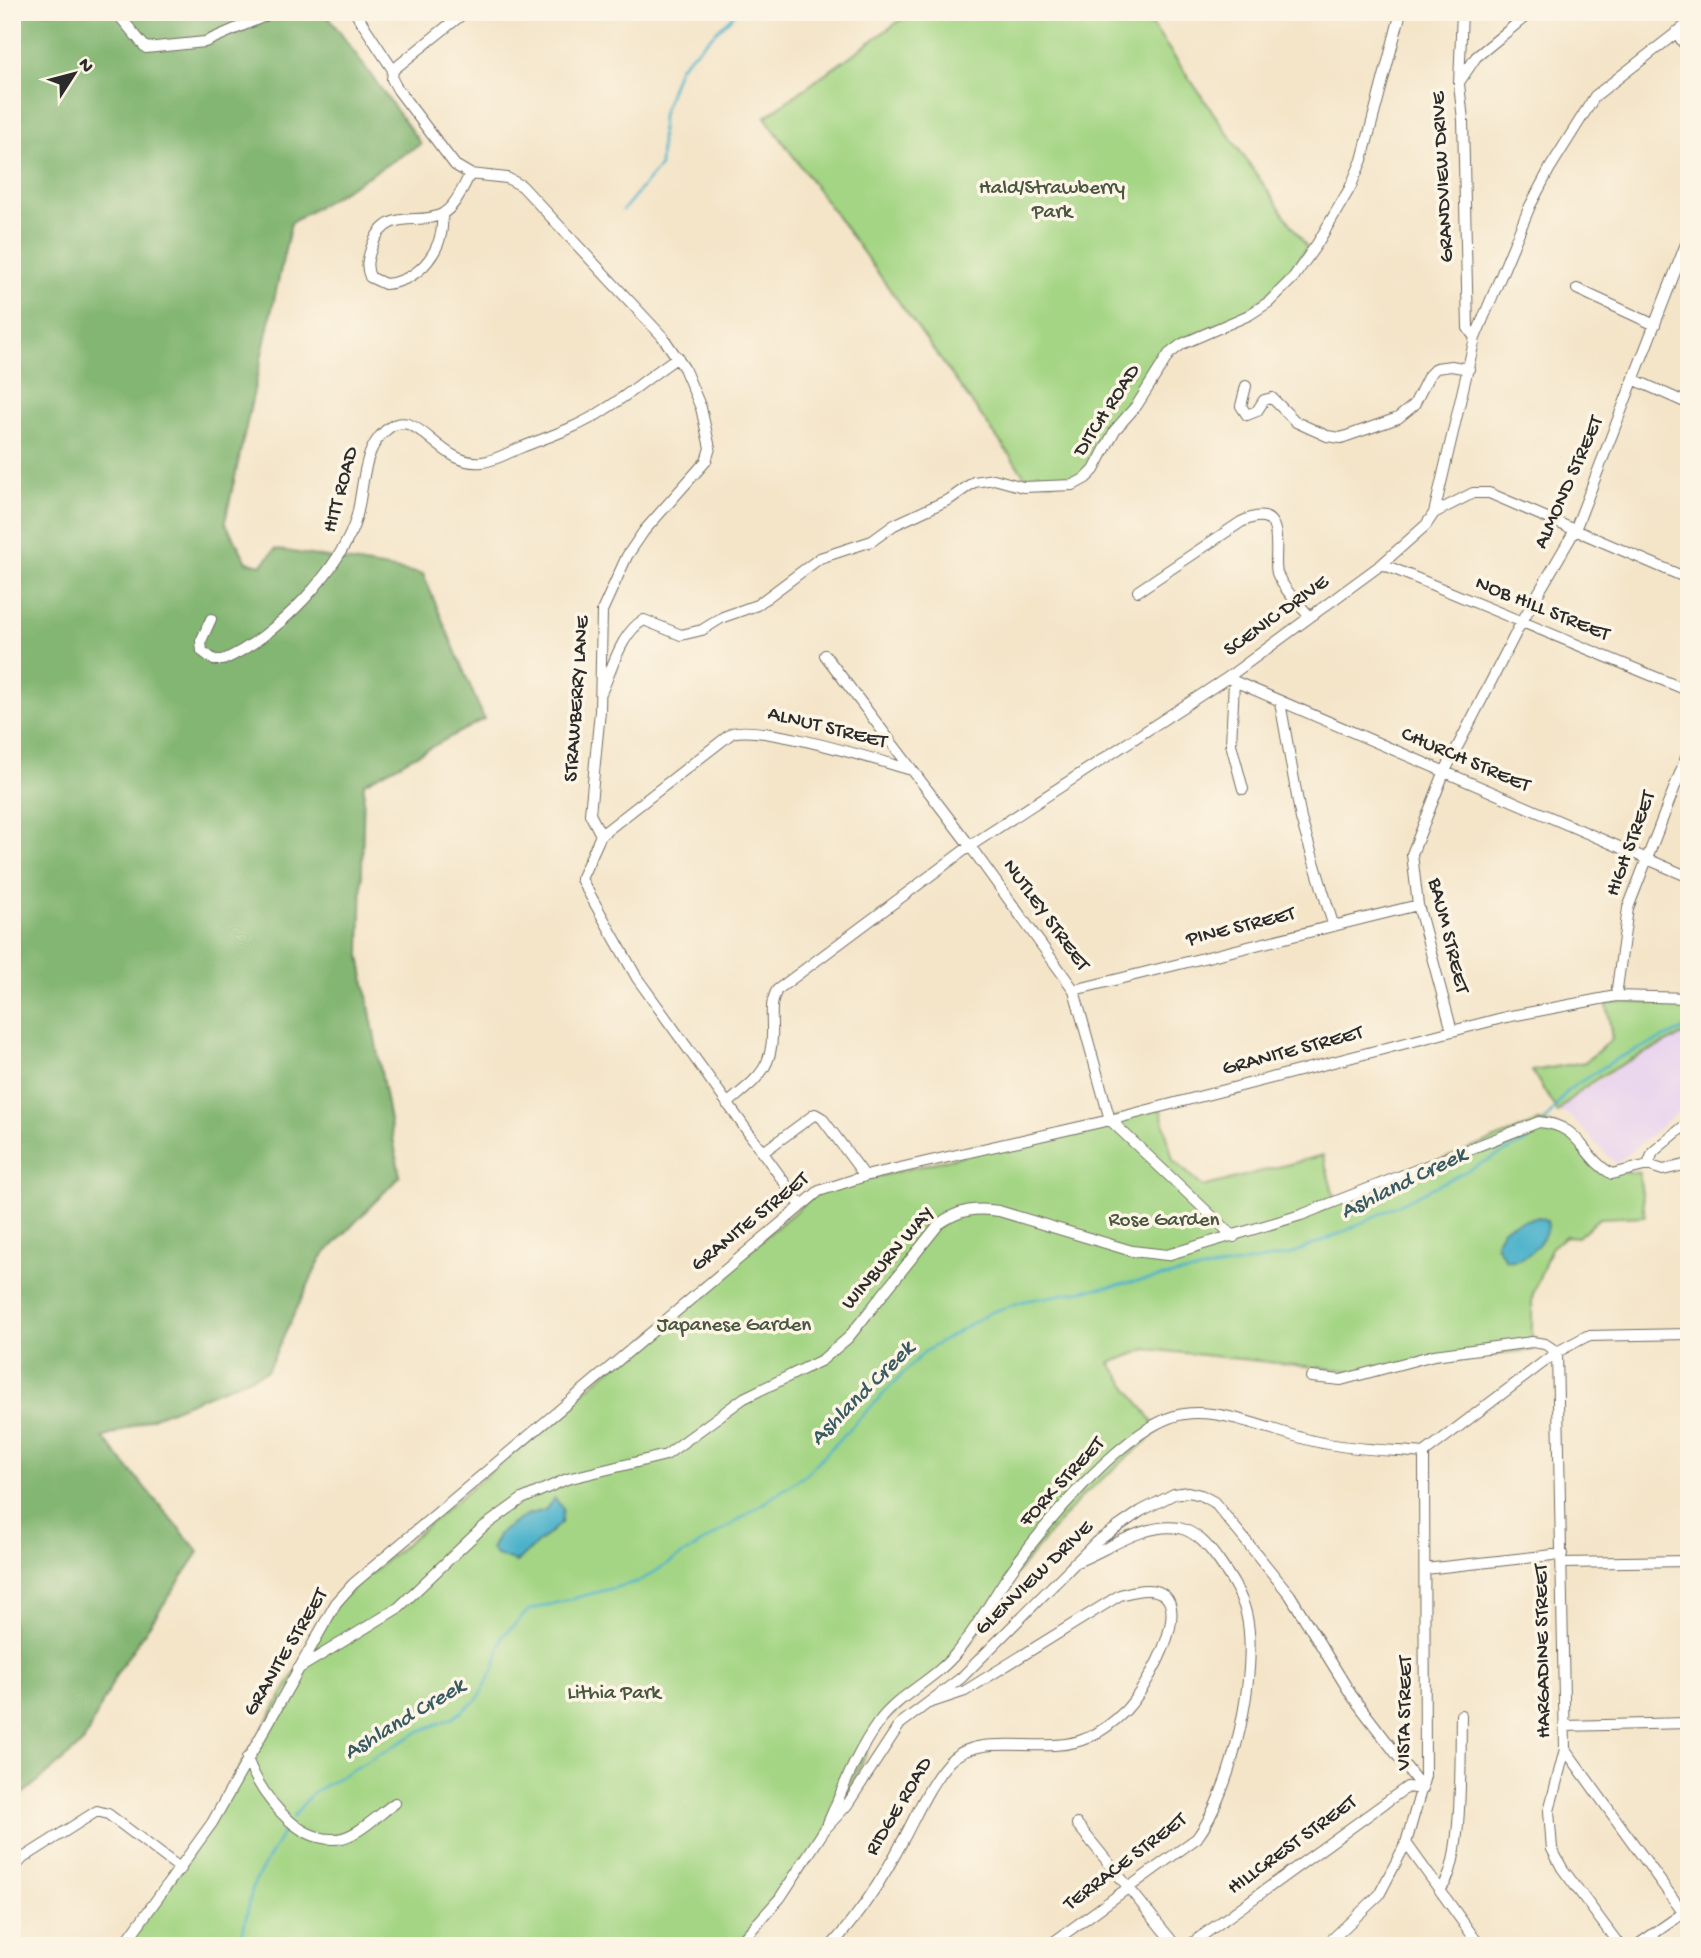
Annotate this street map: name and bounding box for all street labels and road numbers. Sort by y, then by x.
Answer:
street label: GRANDVIEW DRIVE [1427,90,1461,263]
street label: DITCH ROAD [1068,360,1147,463]
street label: ALMOND STREET [1530,412,1611,553]
street label: HITT ROAD [319,444,366,536]
street label: SCENIC DRIVE [1220,570,1335,664]
street label: NOB HILL STREET [1471,572,1614,649]
street label: STRAWBERRY LANE [560,614,596,783]
street label: ALNUT STREET [765,702,890,756]
street label: CHURCH STREET [1397,723,1534,800]
street label: HIGH STREET [1601,787,1663,900]
street label: NUTLEY STREET [996,855,1095,978]
street label: BAUM STREET [1420,875,1474,997]
street label: PINE STREET [1183,902,1299,954]
street label: GRANITE STREET [1220,1021,1367,1083]
street label: GRANITE STREET [687,1167,816,1278]
street label: WINBURN WAY [837,1202,941,1316]
street label: FORK STREET [1014,1432,1112,1534]
street label: GLENVIEW DRIVE [971,1516,1100,1642]
street label: HARGADINE STREET [1530,1563,1558,1739]
street label: GRANITE STREET [239,1584,335,1721]
street label: VISTA STREET [1392,1654,1420,1772]
street label: RIDGE ROAD [861,1753,939,1861]
street label: HILLCREST STREET [1223,1790,1363,1901]
street label: TERRACE STREET [1059,1808,1193,1918]

